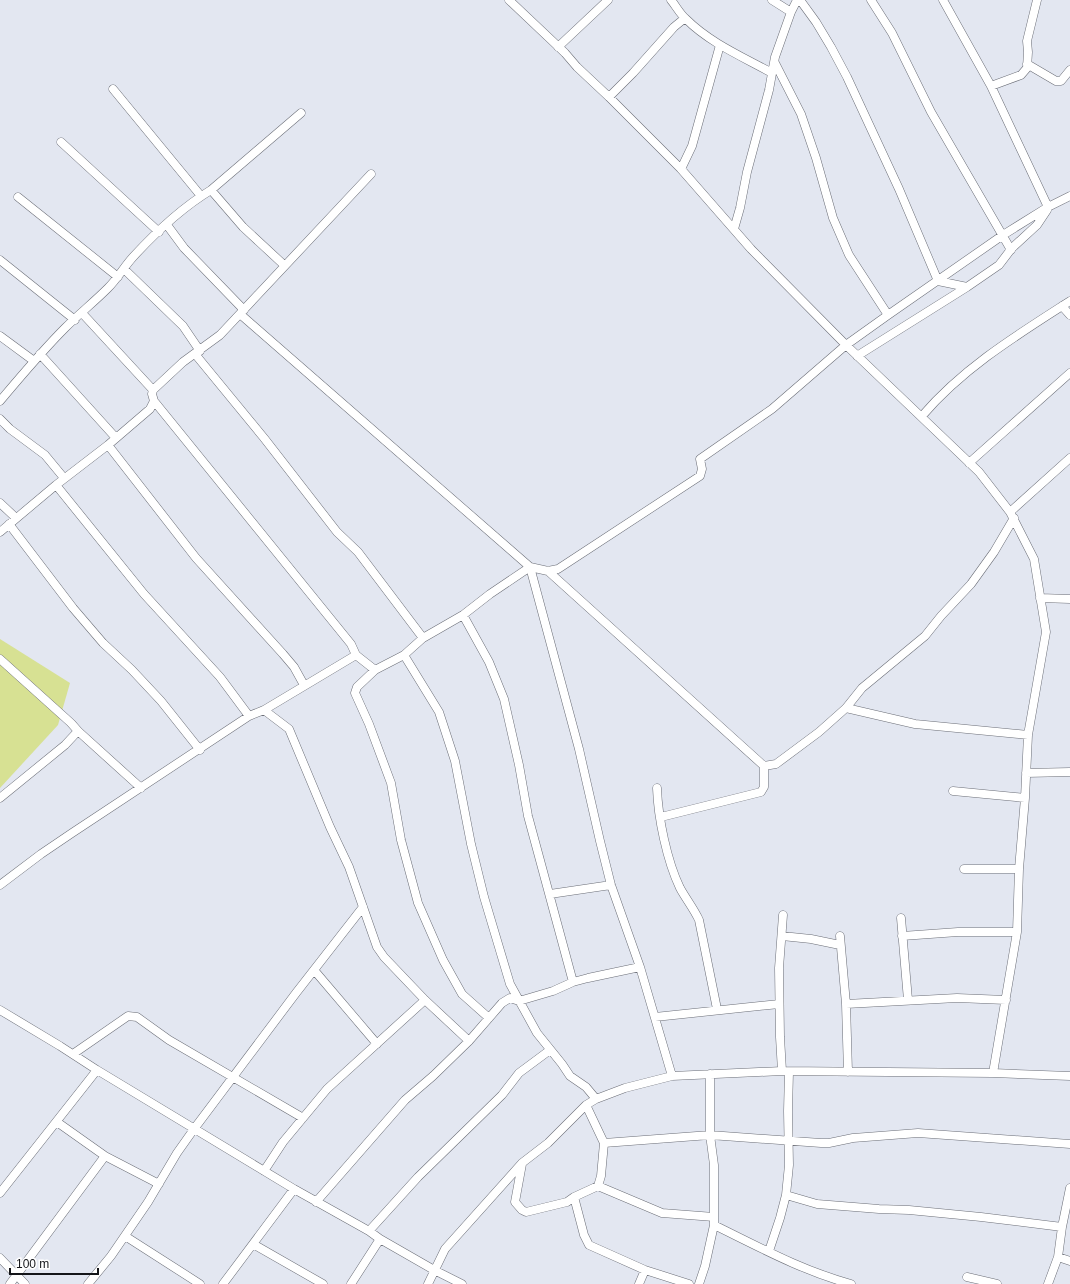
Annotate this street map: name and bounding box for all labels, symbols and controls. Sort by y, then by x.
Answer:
scale bar [10,1250,98,1276]
text: 100 m [16,1257,49,1271]

